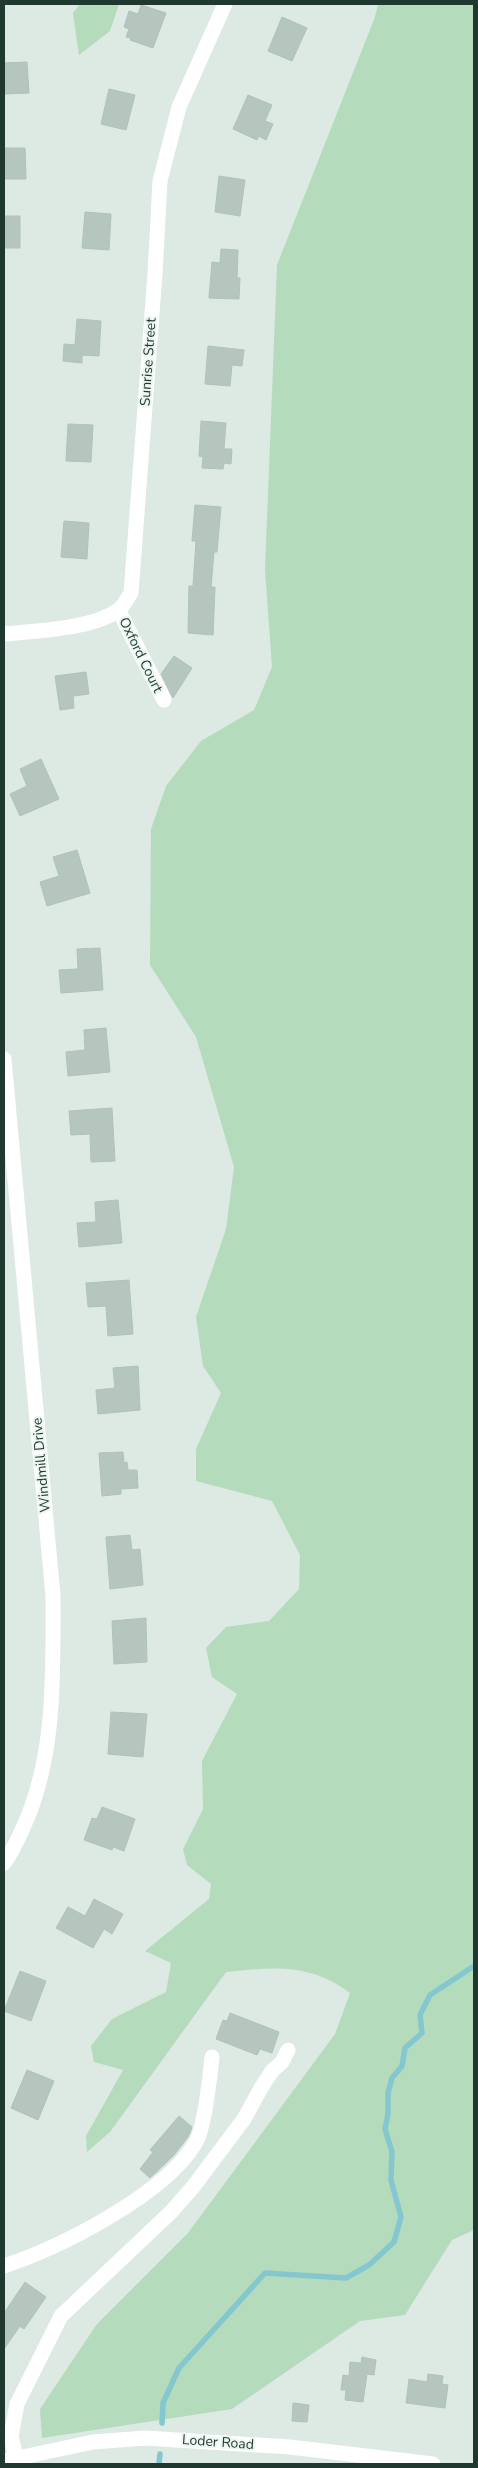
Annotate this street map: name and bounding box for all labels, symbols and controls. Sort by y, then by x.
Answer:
street label: Sunrise Street [135,317,161,407]
street label: Oxford Court [115,614,168,696]
street label: Windmill Drive [27,1417,55,1513]
street label: Loder Road [181,2430,255,2454]

